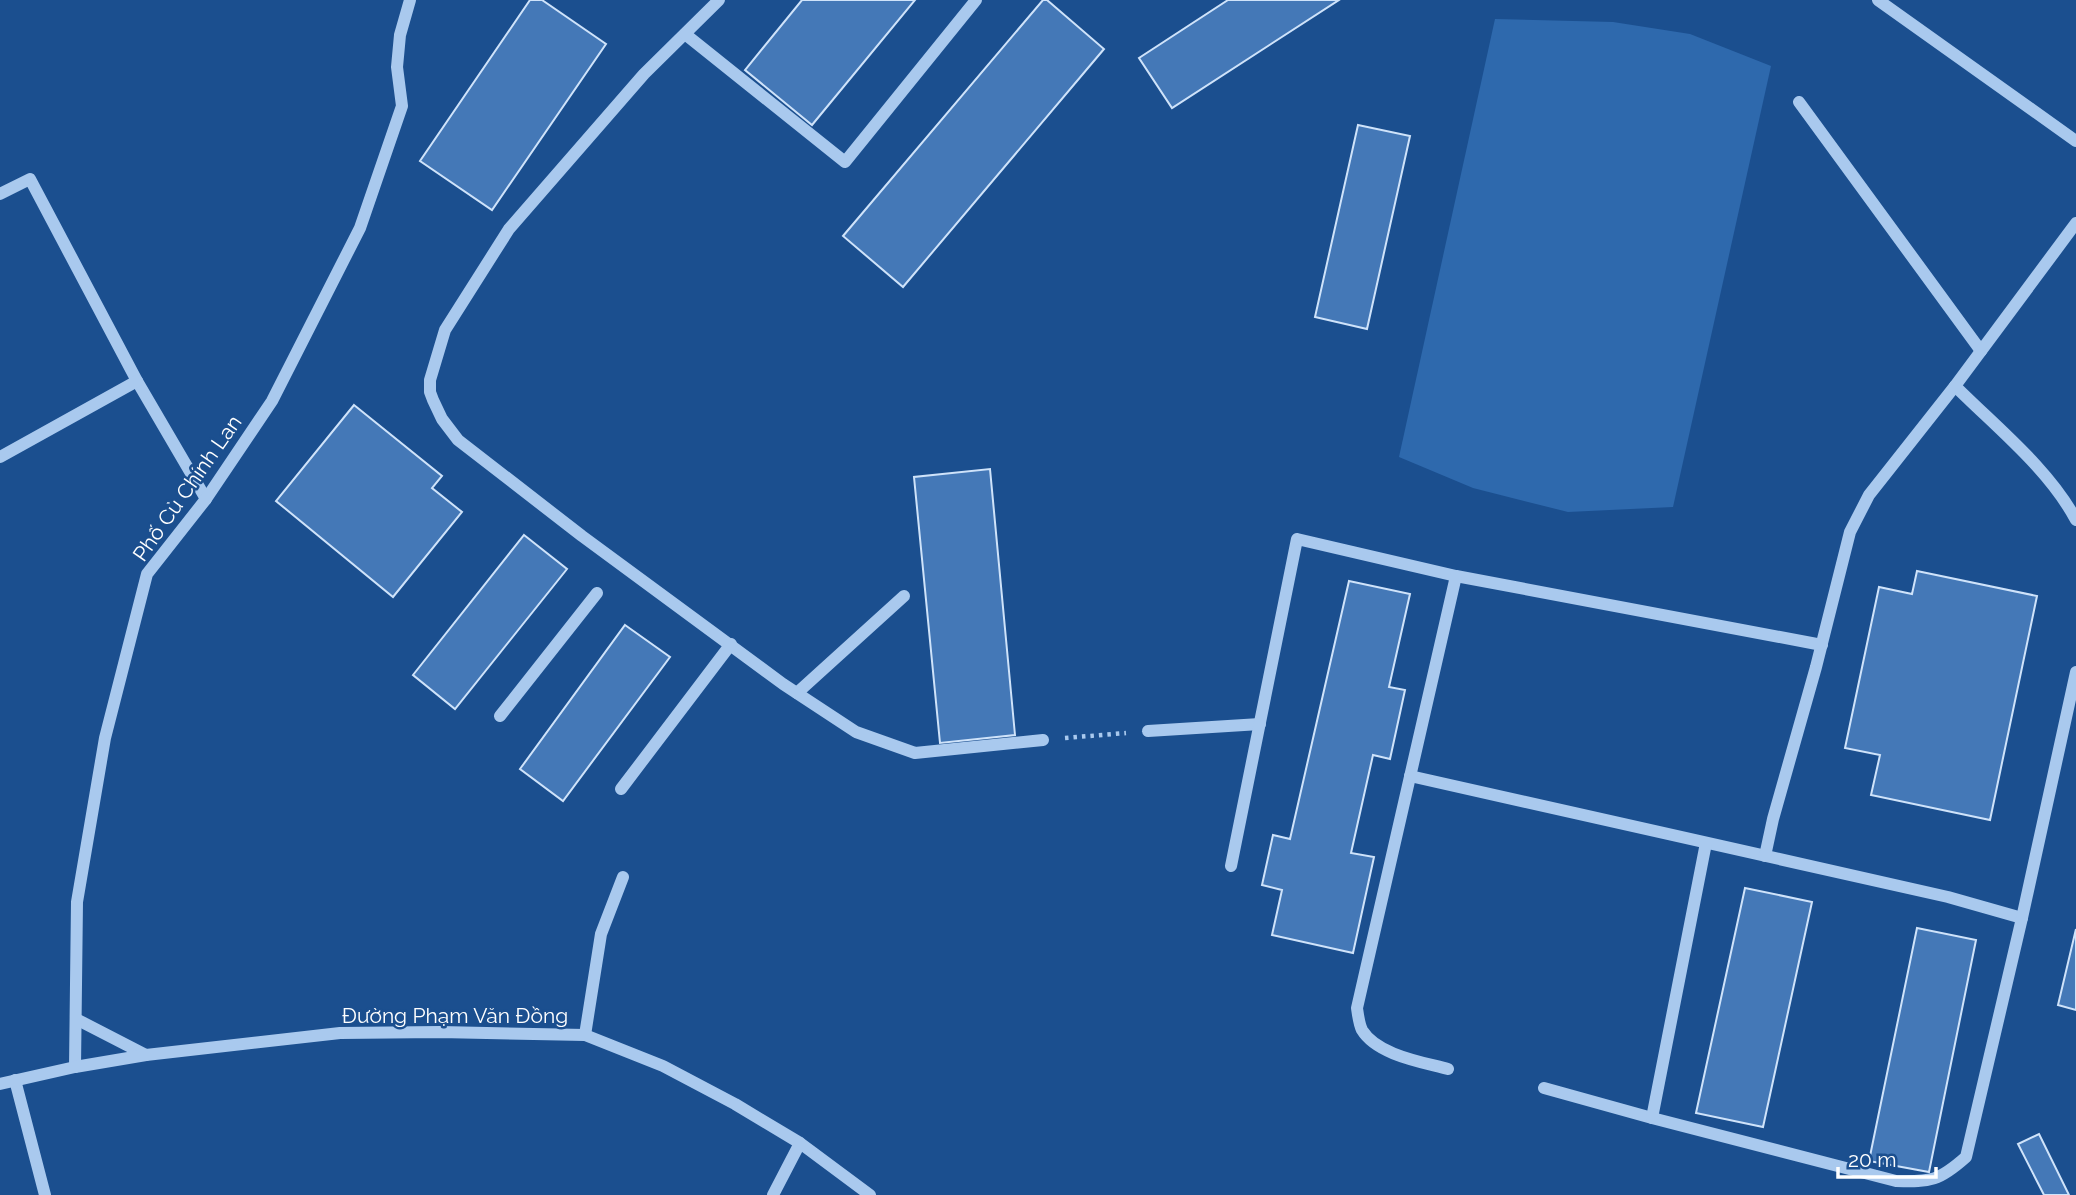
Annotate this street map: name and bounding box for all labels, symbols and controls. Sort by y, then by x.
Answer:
street label: Phố Cù Chính Lan [127,410,247,566]
street label: Đường Phạm Văn Đồng [342,1003,568,1028]
scale bar [1838,1136,1936,1180]
text: 20 m [1848,1147,1896,1172]

